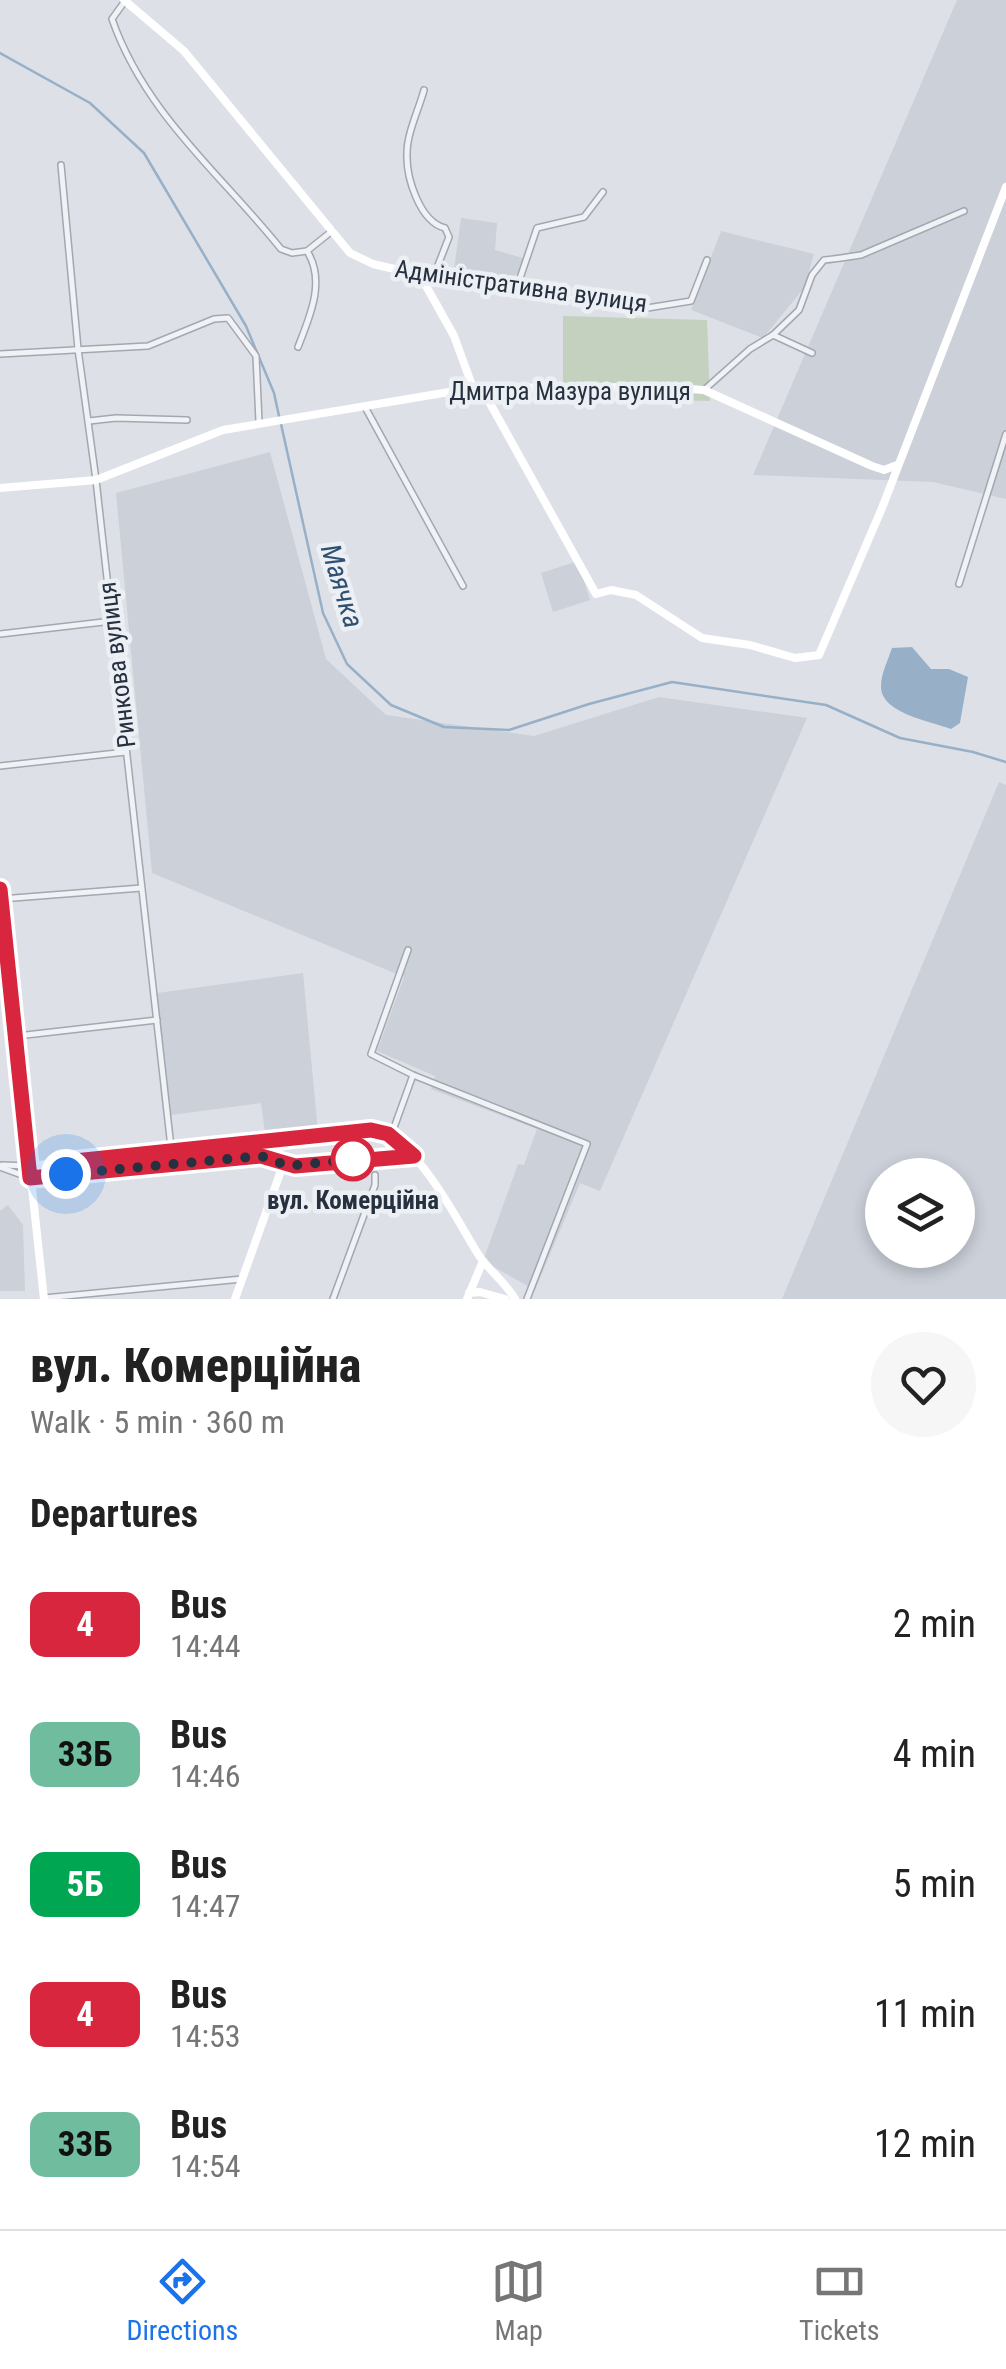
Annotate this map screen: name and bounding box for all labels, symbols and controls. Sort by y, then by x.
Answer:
street label: Адміністративна вулиця [393,254,649,318]
street label: Дмитра Мазура вулиця [449,377,691,406]
water label: Маячка [314,540,370,632]
street label: Ринкова вулиця [92,580,142,750]
marker: вул. Комерційна [332,1138,374,1180]
your location [41,1149,91,1199]
map controls [865,1158,975,1268]
button: layers [865,1158,975,1268]
place label: вул. Комерційна [267,1186,439,1215]
button: heart [871,1332,976,1437]
text: вул. Комерційна [30,1337,361,1394]
text: Walk · 5 min · 360 m [30,1403,285,1441]
text: Departures [30,1492,198,1536]
text: Bus [170,1583,227,1627]
text: 2 min [893,1602,976,1646]
text: 4 [76,1604,94,1645]
text: 14:44 [170,1627,241,1665]
text: Bus [170,1713,227,1757]
text: 4 min [893,1732,976,1776]
text: 33Б [58,1734,112,1775]
text: 14:46 [170,1757,241,1795]
text: Bus [170,1843,227,1887]
text: 5 min [893,1862,976,1906]
text: 5Б [67,1864,103,1905]
text: 14:47 [170,1887,241,1925]
text: Bus [170,1973,227,2017]
text: 11 min [874,1992,976,2036]
text: 4 [76,1994,94,2035]
text: 14:53 [170,2017,241,2055]
text: Bus [170,2103,227,2147]
text: 12 min [874,2122,976,2166]
text: 33Б [58,2124,112,2165]
text: 14:54 [170,2147,241,2185]
tab: Directions [126,2254,238,2347]
tab: Map [491,2254,546,2347]
tab: Tickets [799,2254,880,2347]

